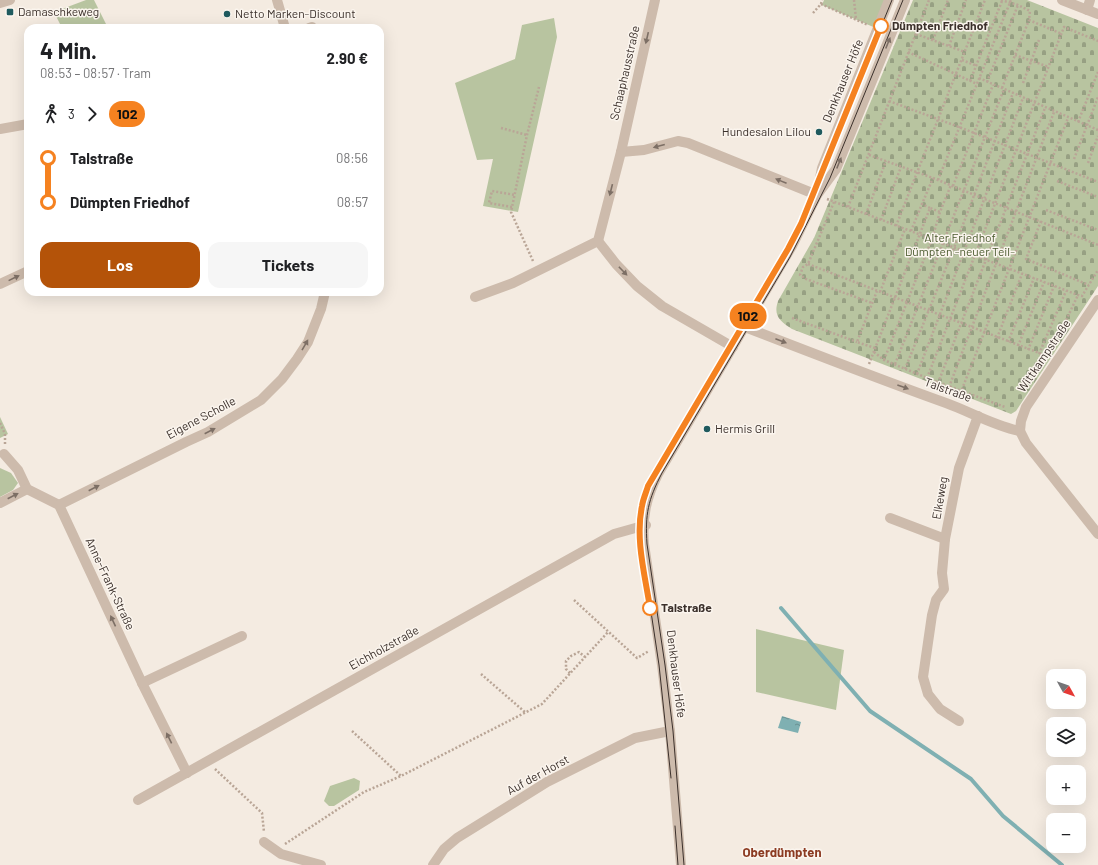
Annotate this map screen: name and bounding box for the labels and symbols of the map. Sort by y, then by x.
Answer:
place label: Damaschkeweg [18,4,99,18]
place label: Netto Marken-Discount [235,6,356,20]
marker: Damaschkeweg [5,7,15,17]
marker: Netto Marken-Discount [222,9,232,19]
marker: Dümpten Friedhof [873,18,889,34]
place label: Dümpten Friedhof [892,18,988,32]
street label: Schaaphausstraße [606,24,642,122]
one-way arrow [643,32,649,44]
one-way arrow [885,36,891,48]
street label: Denkhauser Höfe [819,37,865,124]
place label: Hundesalon Lilou [722,124,811,138]
marker: Hundesalon Lilou [814,127,824,137]
one-way arrow [653,143,666,149]
one-way arrow [835,157,842,169]
one-way arrow [775,177,787,183]
one-way arrow [608,184,614,196]
park label: Alter Friedhof Dümpten -neuer Teil- [905,230,1015,258]
one-way arrow [618,266,627,276]
one-way arrow [8,275,20,281]
line badge: 102 [725,303,771,329]
street label: Wittkampstraße [1014,316,1073,394]
one-way arrow [302,339,309,351]
one-way arrow [776,339,788,345]
street label: Talstraße [923,374,974,404]
one-way arrow [897,385,909,391]
street label: Eigene Scholle [164,393,238,441]
place label: Hermis Grill [715,421,775,435]
marker: Hermis Grill [702,424,712,434]
one-way arrow [205,427,216,434]
street label: Elkeweg [928,475,950,520]
one-way arrow [88,485,100,491]
one-way arrow [8,493,19,499]
street label: Anne-Frank-Straße [83,535,138,632]
marker: Talstraße [642,600,658,616]
place label: Talstraße [661,600,712,614]
one-way arrow [110,615,116,627]
street label: Eichholzstraße [346,622,421,672]
street label: Denkhauser Höfe [665,629,689,719]
north arrow [1046,669,1086,709]
one-way arrow [166,732,172,744]
street label: Auf der Horst [504,751,571,797]
district label: Oberdümpten [742,844,822,860]

